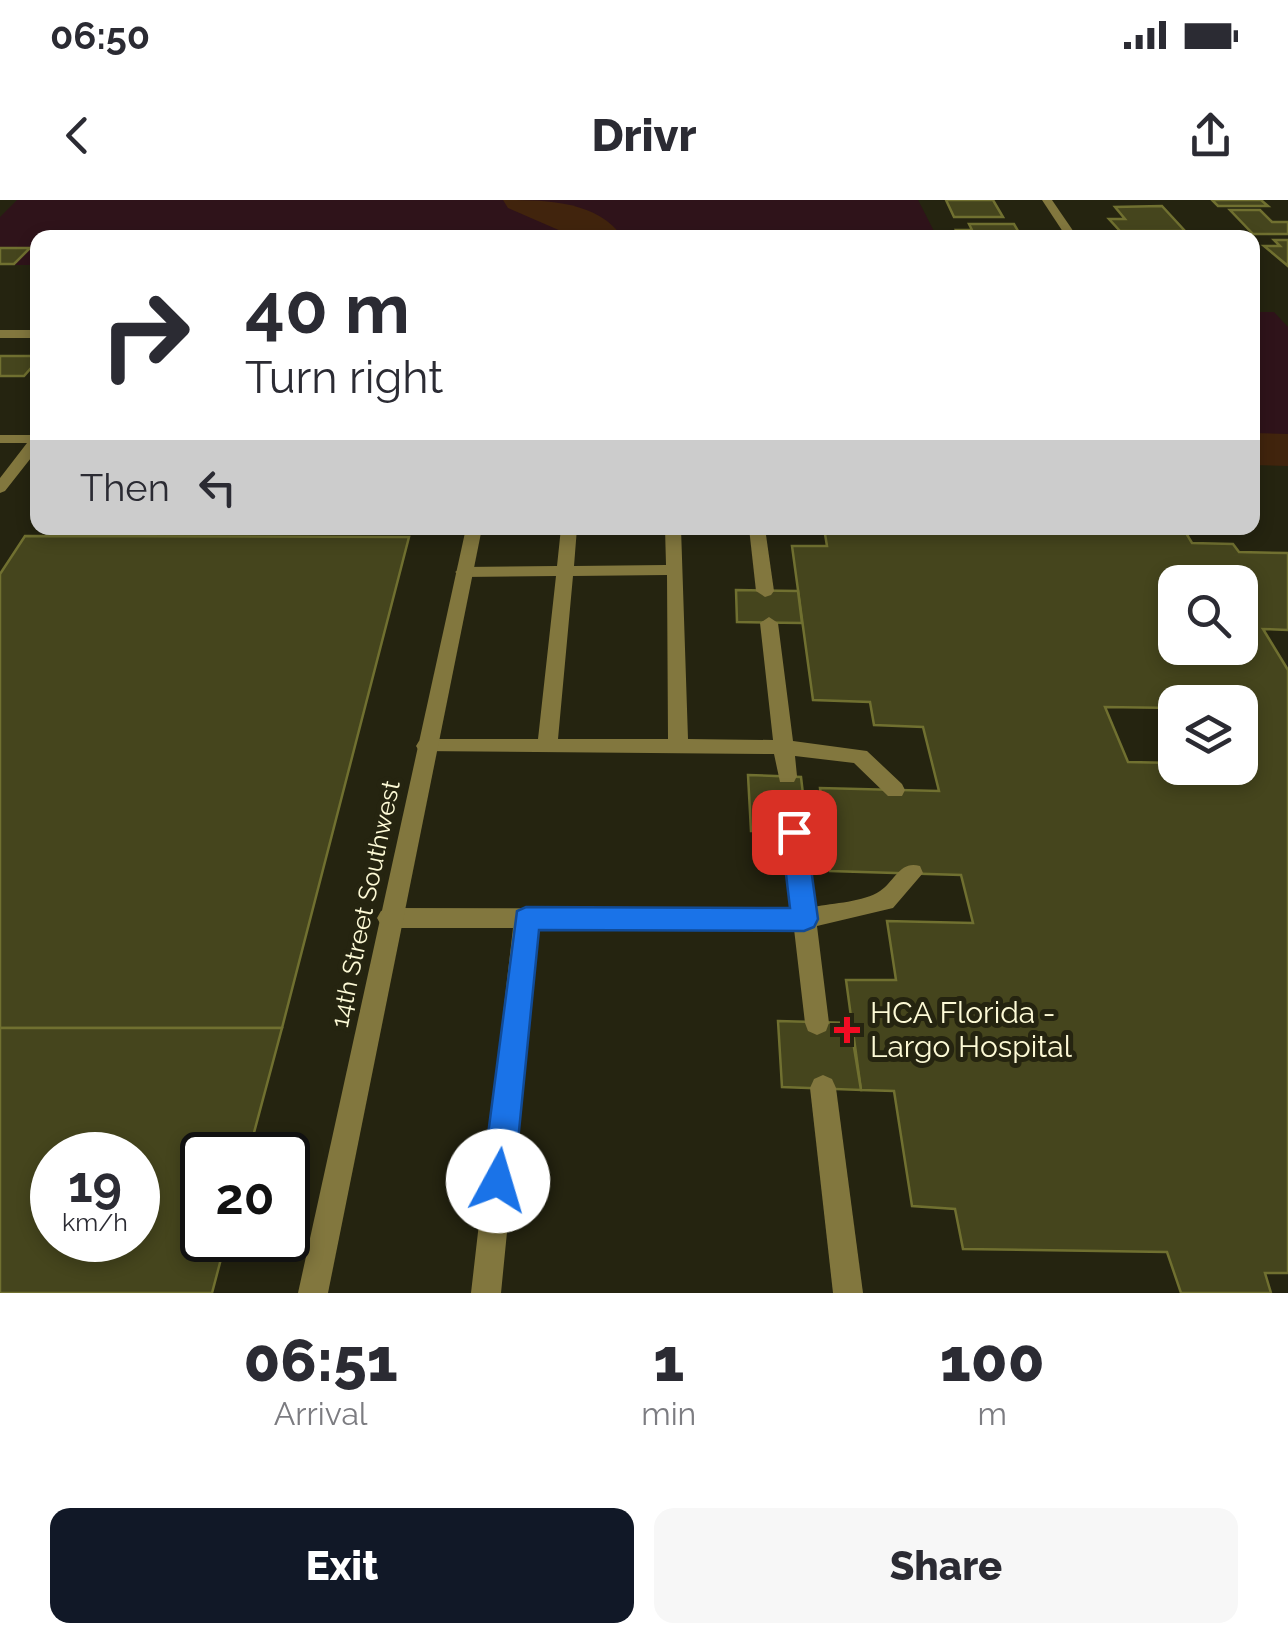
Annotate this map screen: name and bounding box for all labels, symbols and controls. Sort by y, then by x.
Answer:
text: 06:50 [50,13,150,58]
icon: back [50,108,105,163]
icon: share [1183,108,1238,163]
text: Drivr [591,109,697,162]
text: 40 m [245,267,410,349]
icon: right [80,270,210,400]
text: Turn right [245,351,443,404]
icon: left [190,460,245,515]
text: Then [80,465,170,510]
map controls [1158,565,1258,785]
button: search [1158,565,1258,665]
button: layers [1158,685,1258,785]
street label: 14th Street Southwest [324,777,406,1030]
pin [752,790,837,875]
icon: arrive [767,805,822,860]
place label: HCA Florida - Largo Hospital [870,995,1073,1064]
marker: HCA Florida - Largo Hospital [834,1017,860,1043]
position arrow [446,1129,550,1233]
speed limit sign: 20 [180,1132,310,1262]
text: 19 [68,1155,122,1214]
text: km/h [62,1207,128,1237]
text: 06:51 [243,1325,398,1395]
text: 1 [653,1325,684,1395]
text: 100 [940,1325,1045,1395]
text: Arrival [274,1395,368,1432]
text: min [641,1395,696,1432]
text: m [977,1395,1007,1432]
button: Exit [50,1508,634,1623]
button: Share [654,1508,1238,1623]

